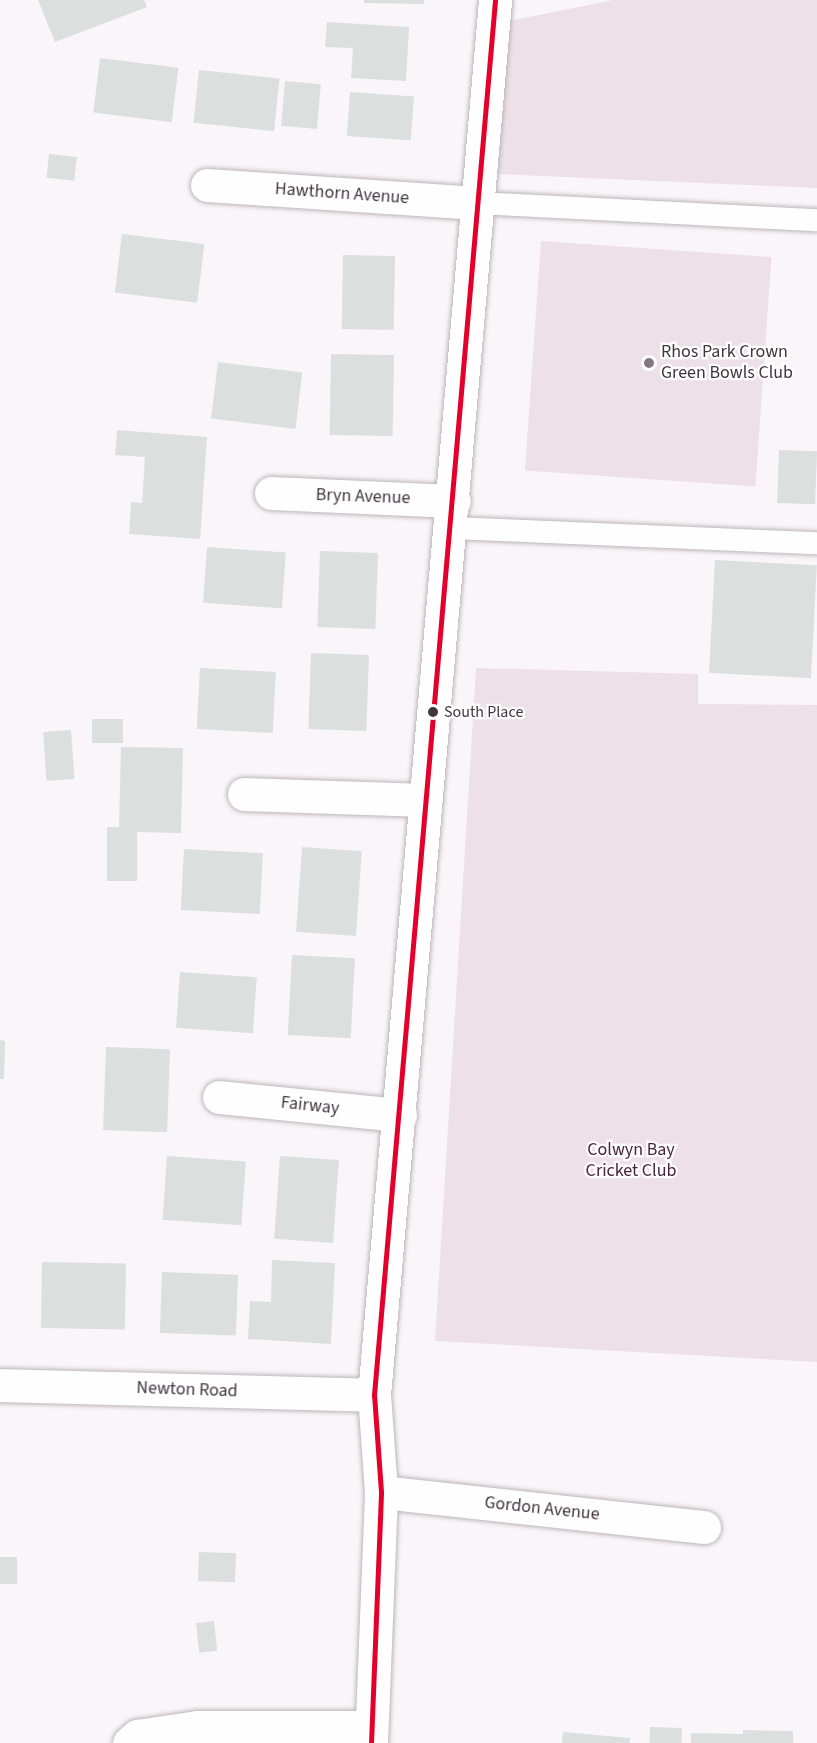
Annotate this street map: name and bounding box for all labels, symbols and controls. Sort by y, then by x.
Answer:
street label: Hawthorn Avenue [274,179,410,209]
place label: Rhos Park Crown Green Bowls Club [661,342,793,385]
marker: Rhos Park Crown Green Bowls Club [642,356,656,370]
street label: Bryn Avenue [315,485,411,509]
place label: South Place [444,702,523,722]
marker: South Place [427,706,439,718]
street label: Fairway [280,1092,340,1120]
park label: Colwyn Bay Cricket Club [586,1140,676,1182]
street label: Newton Road [136,1377,238,1403]
street label: Gordon Avenue [483,1492,601,1526]

